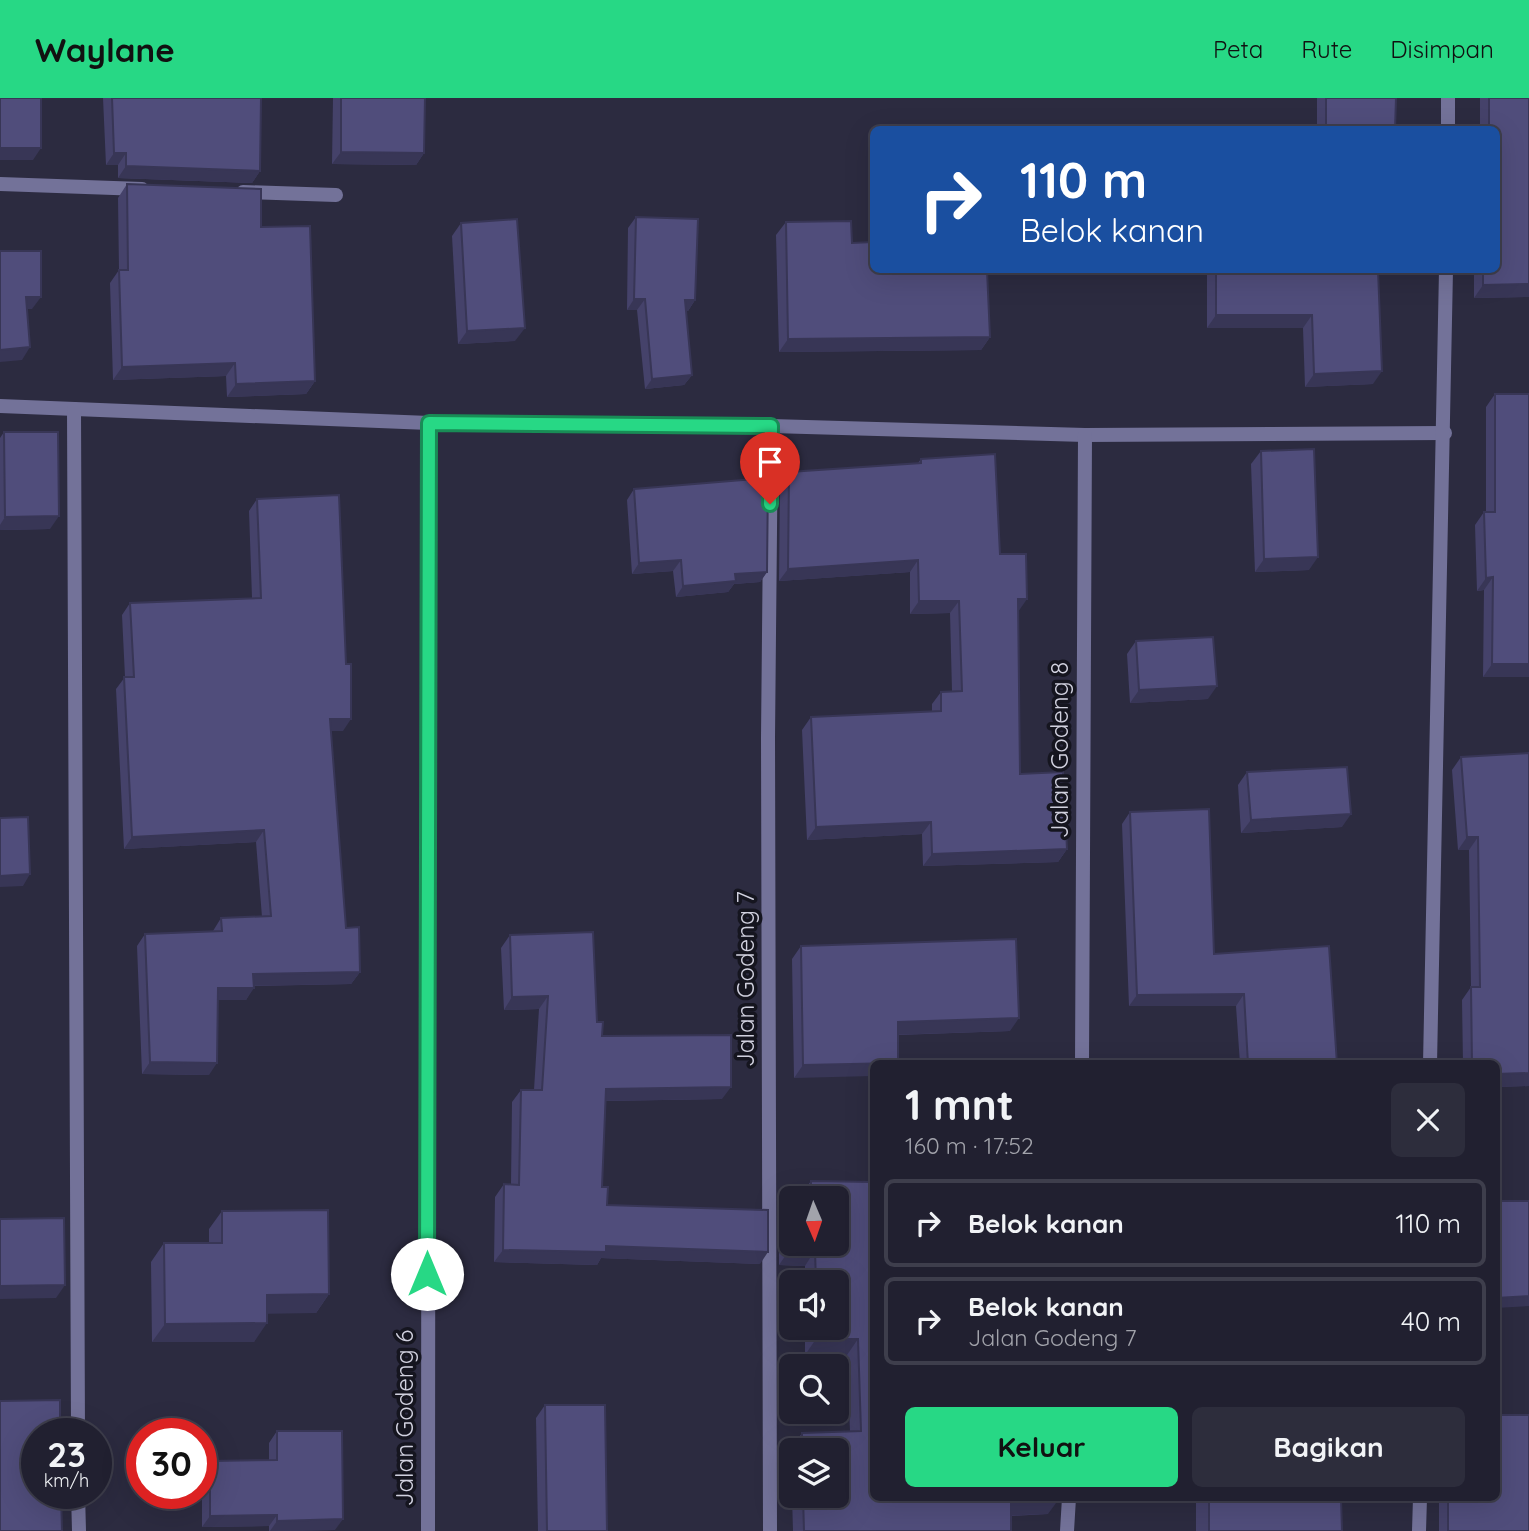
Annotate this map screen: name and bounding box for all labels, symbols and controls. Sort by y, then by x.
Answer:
text: Waylane [35,29,175,70]
text: Peta [1213,34,1263,64]
text: Rute [1301,34,1352,64]
text: Disimpan [1390,34,1494,64]
text: 110 m [1020,149,1147,210]
icon: right [905,154,996,245]
text: Belok kanan [1020,210,1204,250]
pin [740,432,800,504]
icon: arrive [751,443,789,481]
street label: Jalan Godeng 8 [1044,662,1074,838]
street label: Jalan Godeng 7 [730,891,760,1067]
text: 1 mnt [905,1078,1014,1131]
button: close [1391,1083,1465,1157]
text: 160 m · 17:52 [905,1131,1034,1160]
north arrow [779,1186,849,1256]
map controls [779,1186,849,1508]
icon: right [909,1204,947,1242]
text: Belok kanan [968,1207,1124,1240]
text: 110 m [1395,1207,1461,1240]
position arrow [390,1237,464,1311]
button: sound [779,1270,849,1340]
text: Belok kanan [968,1290,1124,1323]
icon: right [909,1302,947,1340]
text: 40 m [1401,1305,1461,1338]
text: Jalan Godeng 7 [968,1323,1136,1352]
street label: Jalan Godeng 6 [389,1330,419,1506]
button: search [779,1354,849,1424]
button: Keluar [905,1407,1178,1487]
button: Bagikan [1192,1407,1465,1487]
speed limit sign: 30 [126,1418,217,1509]
text: 23 [47,1432,86,1476]
button: layers [779,1438,849,1508]
text: km/h [44,1469,89,1492]

